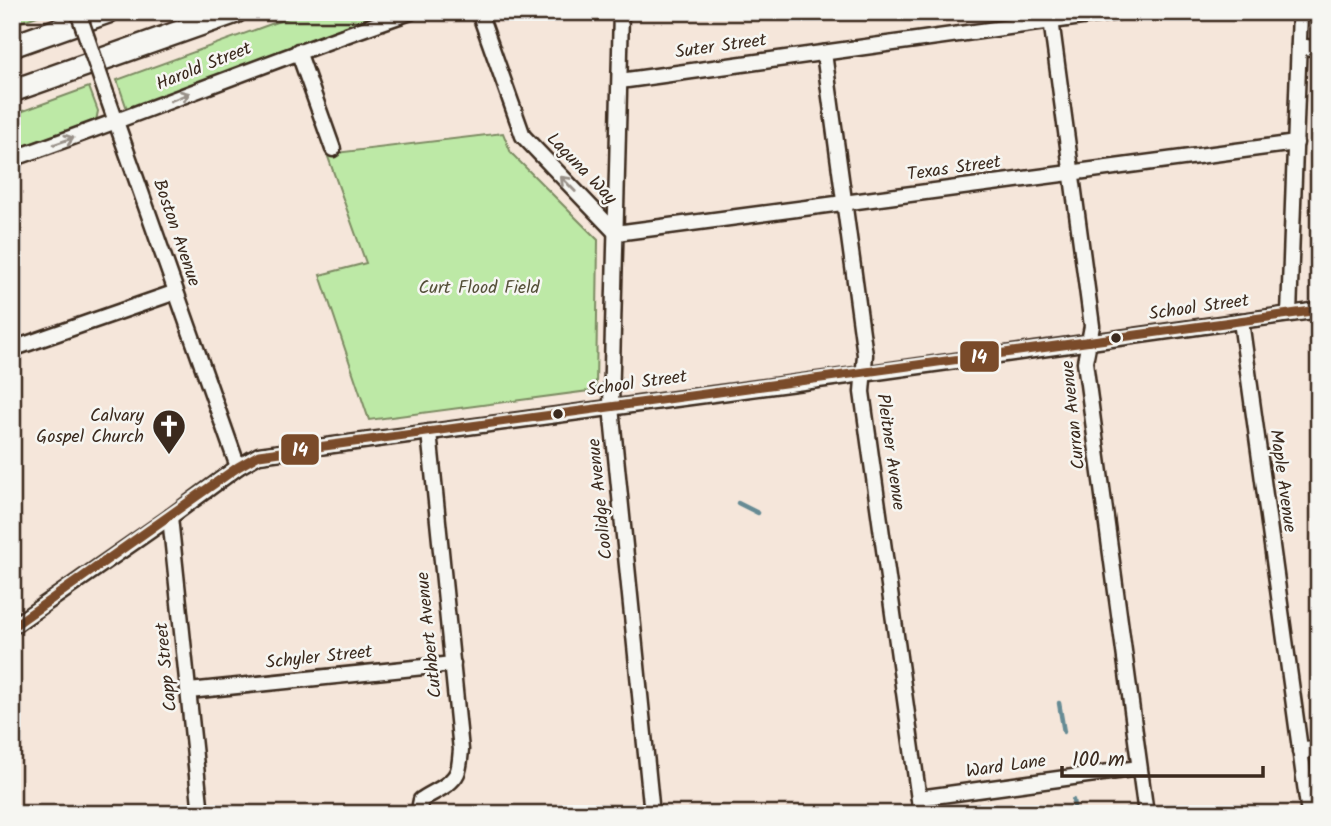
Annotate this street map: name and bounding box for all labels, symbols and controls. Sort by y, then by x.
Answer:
street label: Suter Street [673,26,770,68]
street label: Harold Street [152,34,257,99]
one-way arrow [169,90,190,103]
street label: Laguna Way [539,126,624,212]
one-way arrow [53,134,75,146]
street label: Texas Street [905,148,1004,190]
street label: Boston Avenue [144,175,208,291]
one-way arrow [560,176,577,193]
park label: Curt Flood Field [418,274,541,303]
street label: School Street [1147,286,1252,329]
unlabelled marker [1109,331,1123,345]
line badge: 14 [959,340,1000,373]
text: 14 [971,343,988,373]
street label: Curran Avenue [1054,359,1094,471]
street label: School Street [585,362,690,405]
street label: Pleitner Avenue [867,392,913,512]
place label: Calvary Gospel Church [36,402,145,452]
church icon: Calvary Gospel Church [150,407,188,456]
unlabelled marker [551,407,565,421]
street label: Maple Avenue [1260,428,1304,534]
line badge: 14 [280,433,320,466]
text: 14 [292,436,309,466]
street label: Coolidge Avenue [580,437,622,561]
street label: Cuthbert Avenue [409,570,451,700]
street label: Capp Street [148,620,186,713]
street label: Schyler Street [264,638,375,678]
scale bar [1062,735,1263,779]
text: 100 m [1072,744,1125,777]
street label: Ward Lane [964,747,1048,787]

